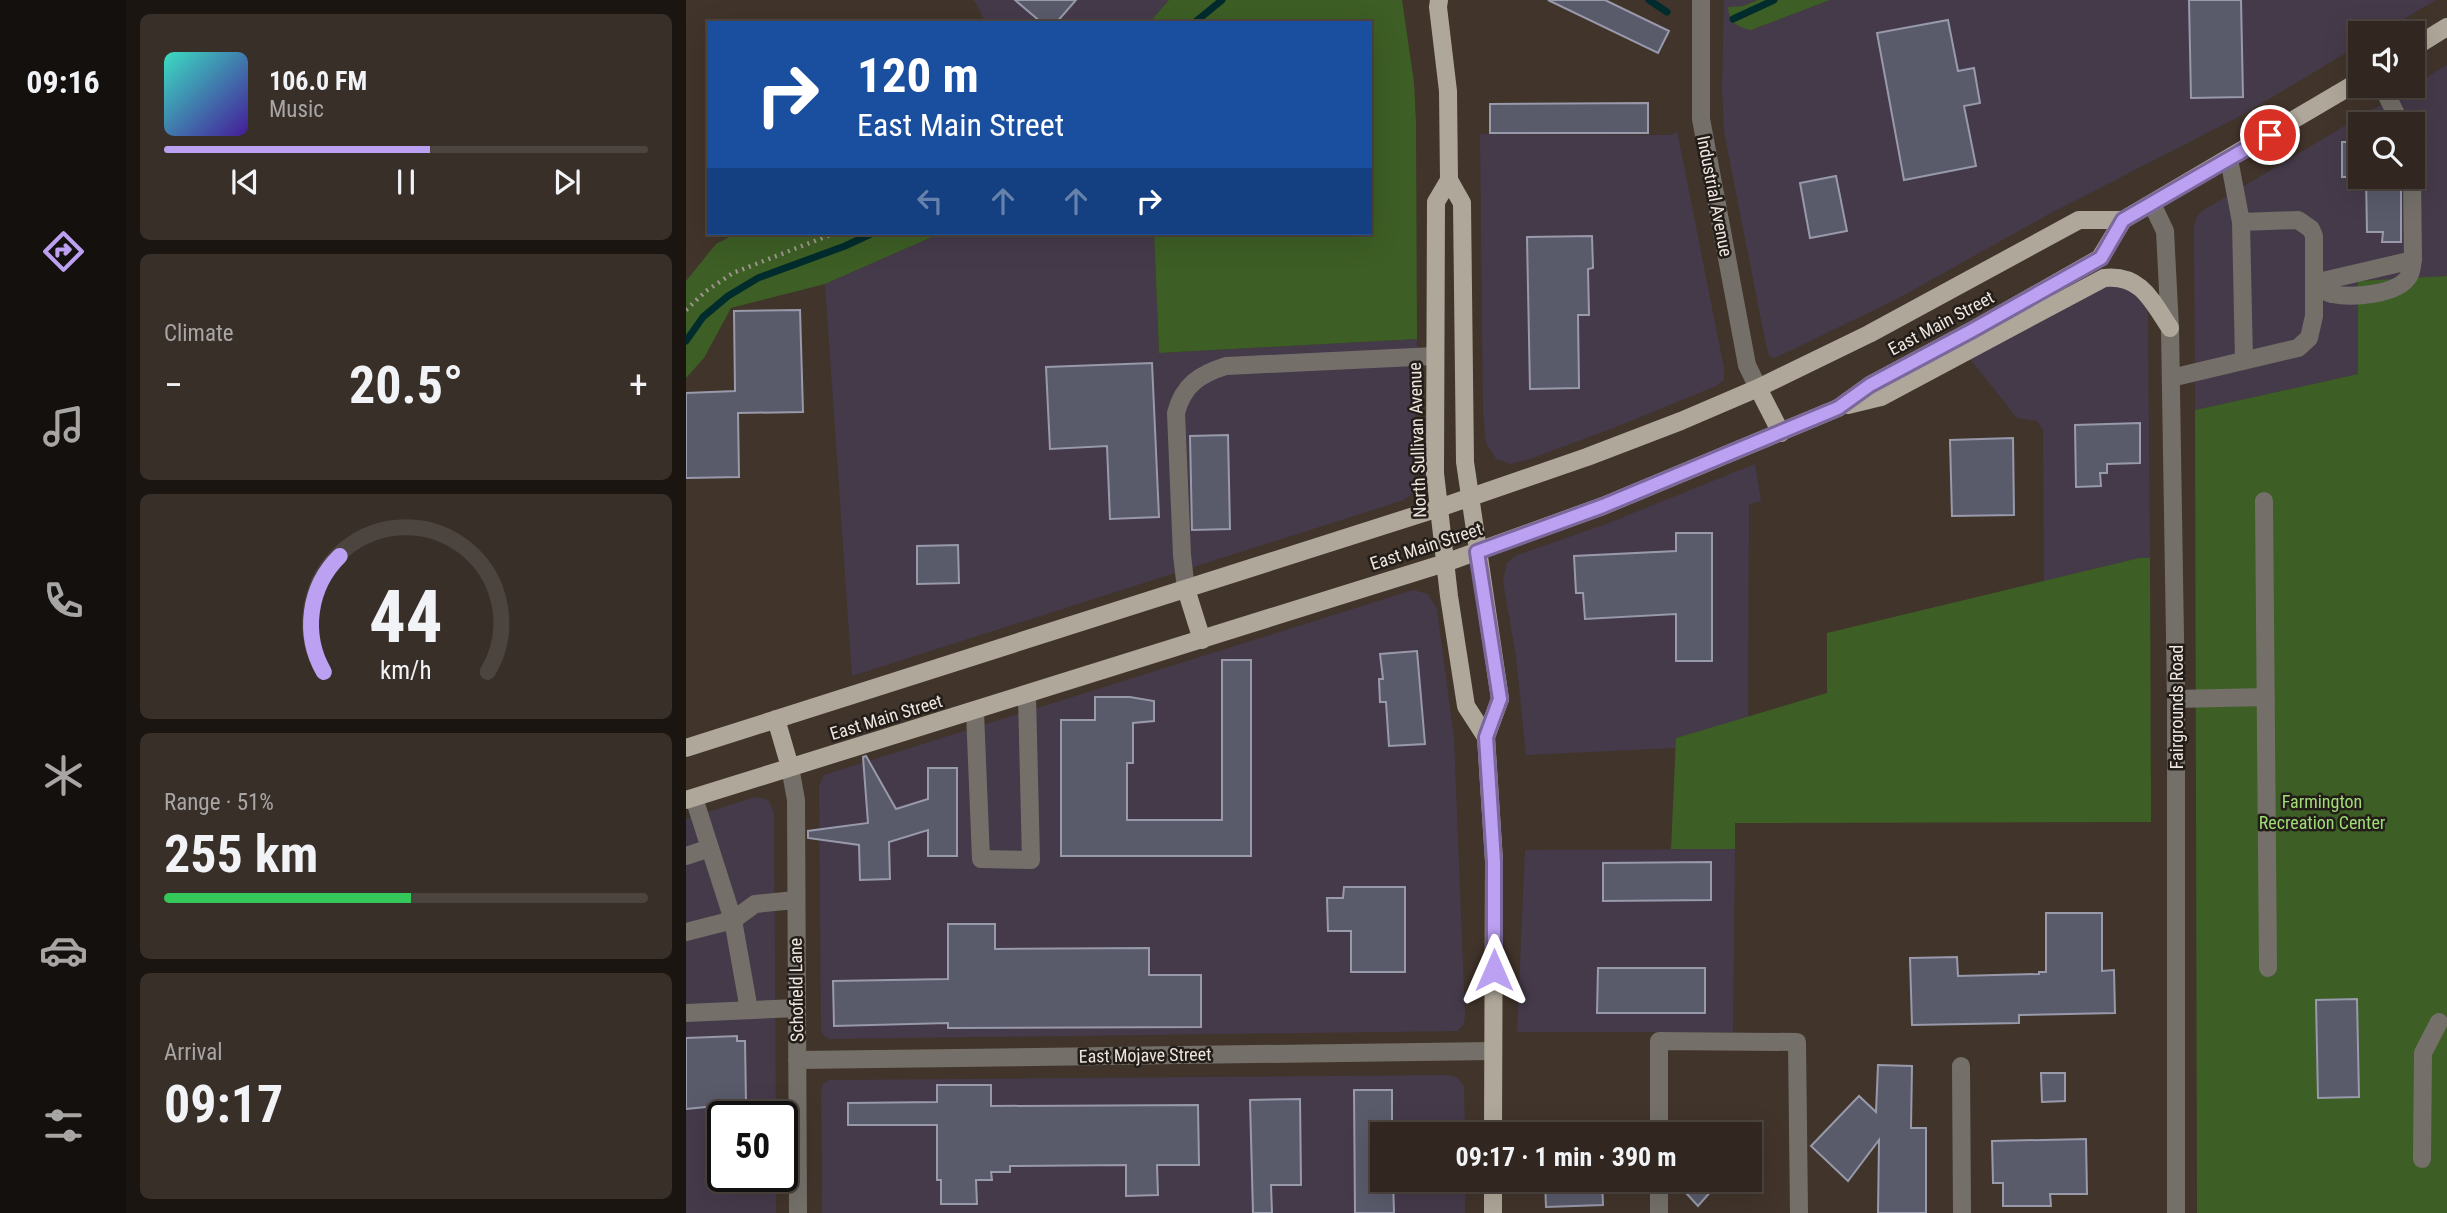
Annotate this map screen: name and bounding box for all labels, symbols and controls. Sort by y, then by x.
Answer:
map controls [2348,21,2425,189]
button: sound [2348,21,2425,98]
text: 120 m [857,47,979,104]
icon: right [742,49,833,140]
text: 09:16 [26,63,100,101]
text: 106.0 FM [269,66,367,96]
text: Music [269,96,324,123]
pin [2240,105,2300,165]
text: East Main Street [857,106,1064,144]
button: search [2348,112,2425,189]
icon: arrive [2251,116,2289,154]
street label: Industrial Avenue [1693,134,1737,258]
icon: previous [226,163,264,201]
icon: pause [387,163,425,201]
icon: next [548,163,586,201]
icon: left [911,182,949,220]
icon: ahead [984,182,1022,220]
icon: ahead [1057,182,1095,220]
icon: right [1130,182,1168,220]
icon: directions [39,227,88,276]
street label: East Main Street [1885,286,1997,360]
text: Climate [164,320,234,347]
text: 20.5° [349,355,463,416]
street label: North Sullivan Avenue [1404,362,1430,518]
text: − [164,363,183,407]
text: + [629,363,648,407]
icon: music [39,402,88,451]
street label: East Main Street [1367,518,1485,574]
text: 44 [369,575,443,661]
icon: phone [39,576,88,625]
street label: Fairgrounds Road [2166,645,2187,769]
text: km/h [380,656,432,685]
street label: East Main Street [827,690,945,744]
icon: climate [39,751,88,800]
text: Range · 51% [164,789,274,816]
park label: Farmington Recreation Center [2259,791,2386,833]
text: 255 km [164,824,318,885]
icon: car [39,926,88,975]
position arrow [1457,933,1531,1007]
street label: Schofield Lane [785,938,807,1042]
text: Arrival [164,1039,223,1066]
street label: East Mojave Street [1078,1043,1212,1067]
text: 09:17 [164,1074,283,1135]
icon: filters [39,1101,88,1150]
speed limit sign: 50 [707,1101,798,1192]
text: 09:17 · 1 min · 390 m [1456,1142,1676,1172]

